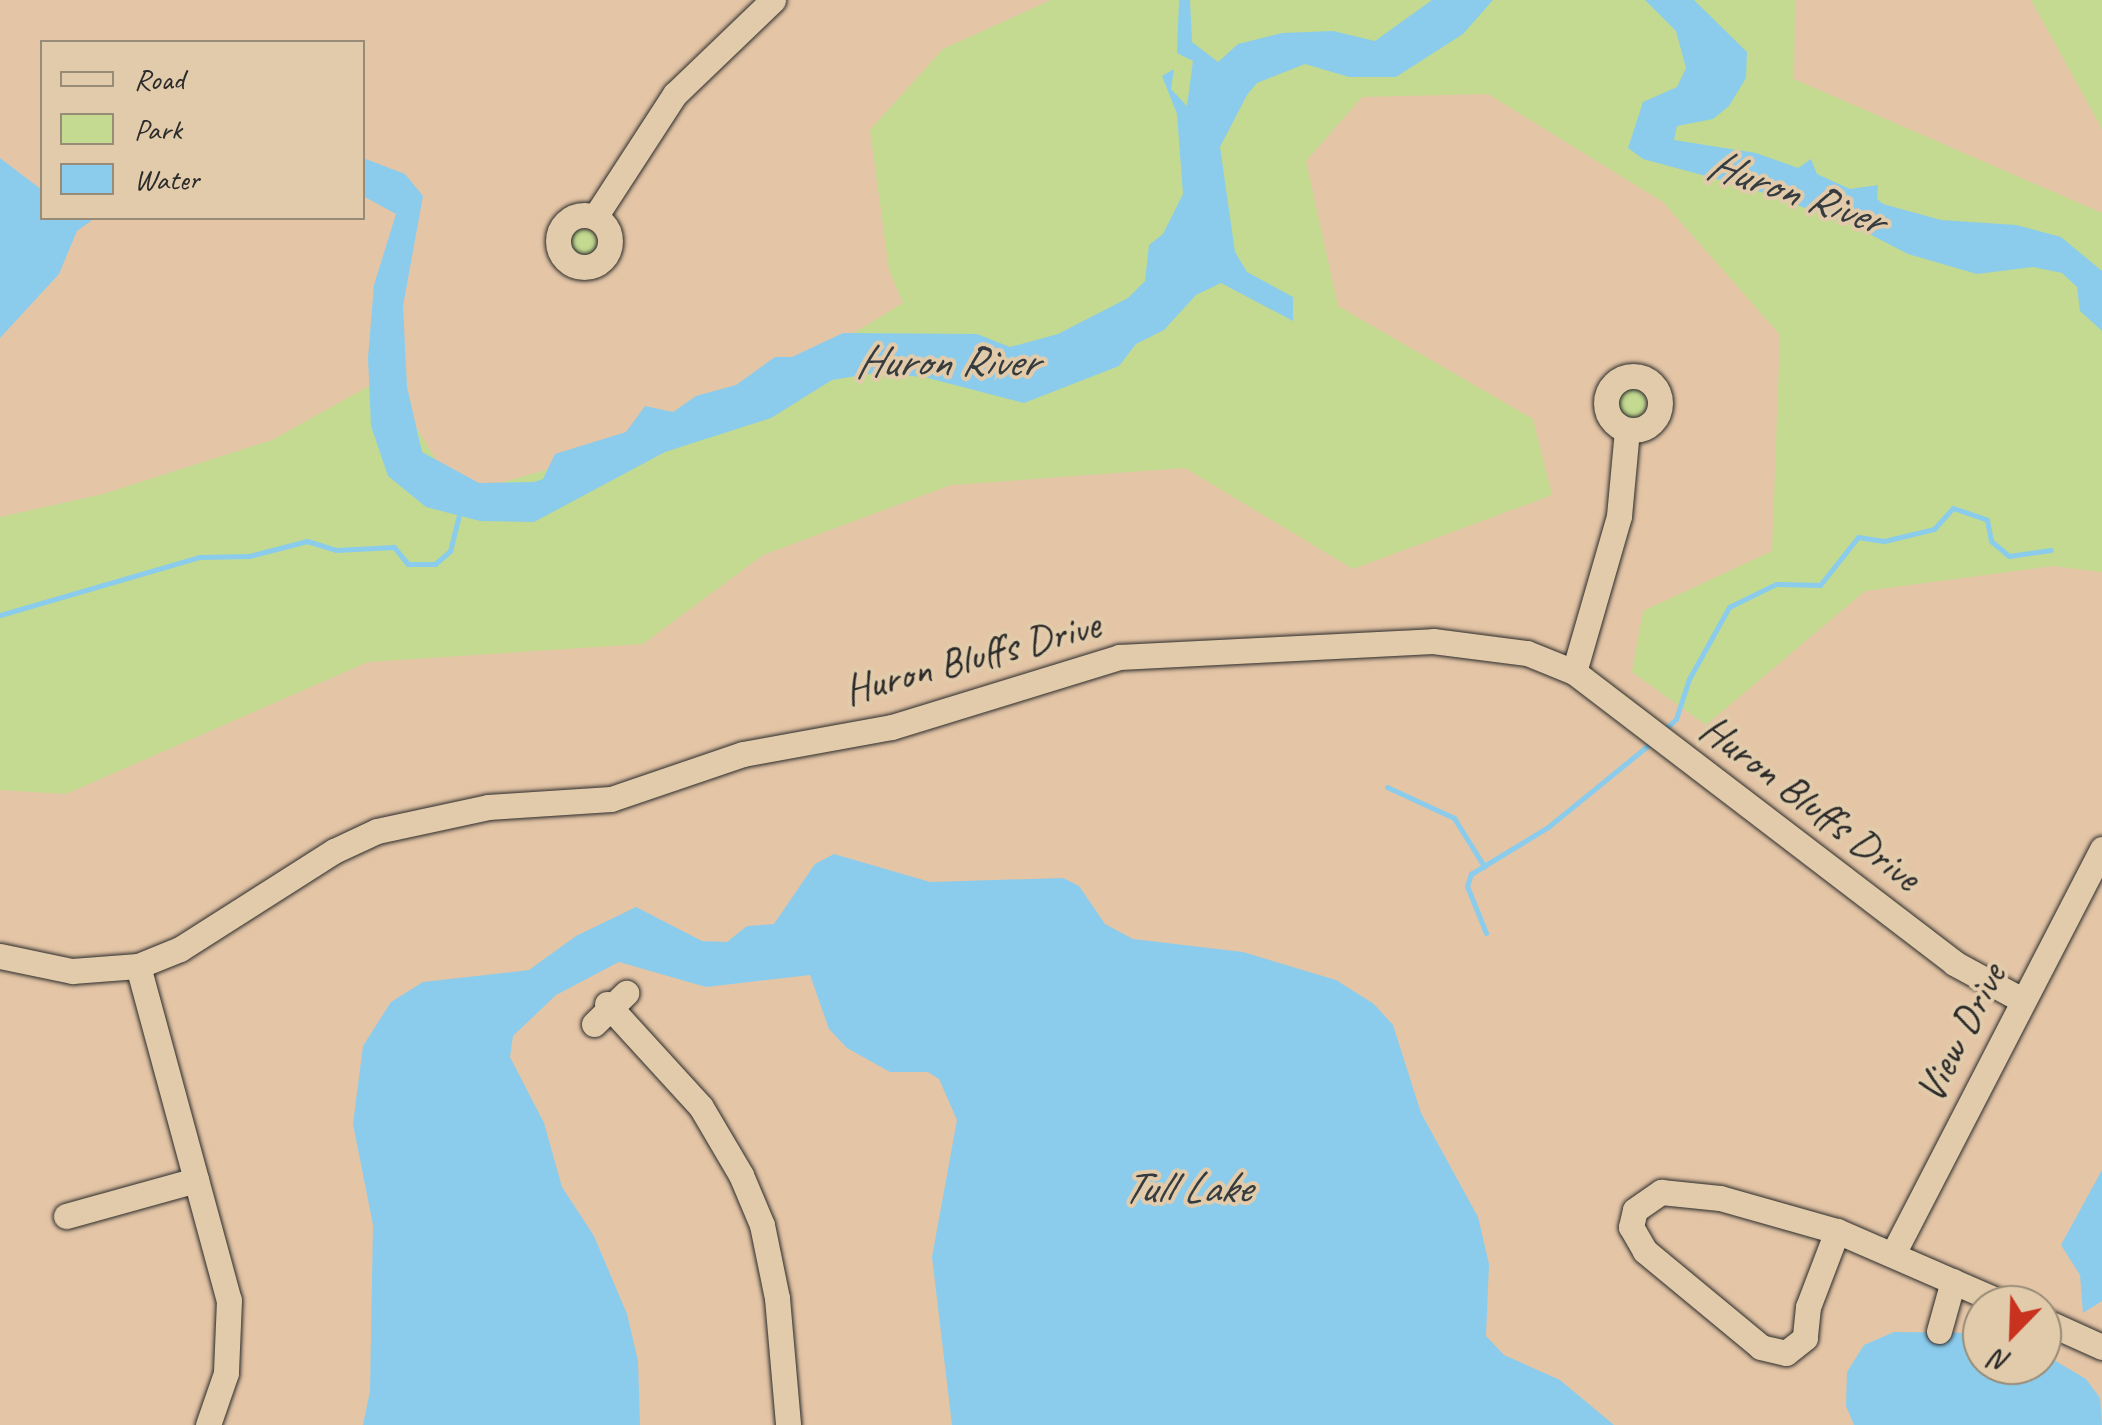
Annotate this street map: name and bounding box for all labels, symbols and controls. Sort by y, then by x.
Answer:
legend [40,40,365,220]
text: Road [134,60,184,98]
text: Park [134,110,182,148]
water label: Huron River [1699,137,1891,247]
text: Water [134,160,199,198]
water label: Huron River [854,335,1038,389]
street label: Huron Bluffs Drive [838,599,1106,717]
street label: Huron Bluffs Drive [1689,703,1931,903]
street label: View Drive [1905,955,2017,1111]
water label: Tull Lake [1121,1161,1251,1215]
north arrow [1962,1285,2062,1385]
text: N [1986,1342,2016,1381]

